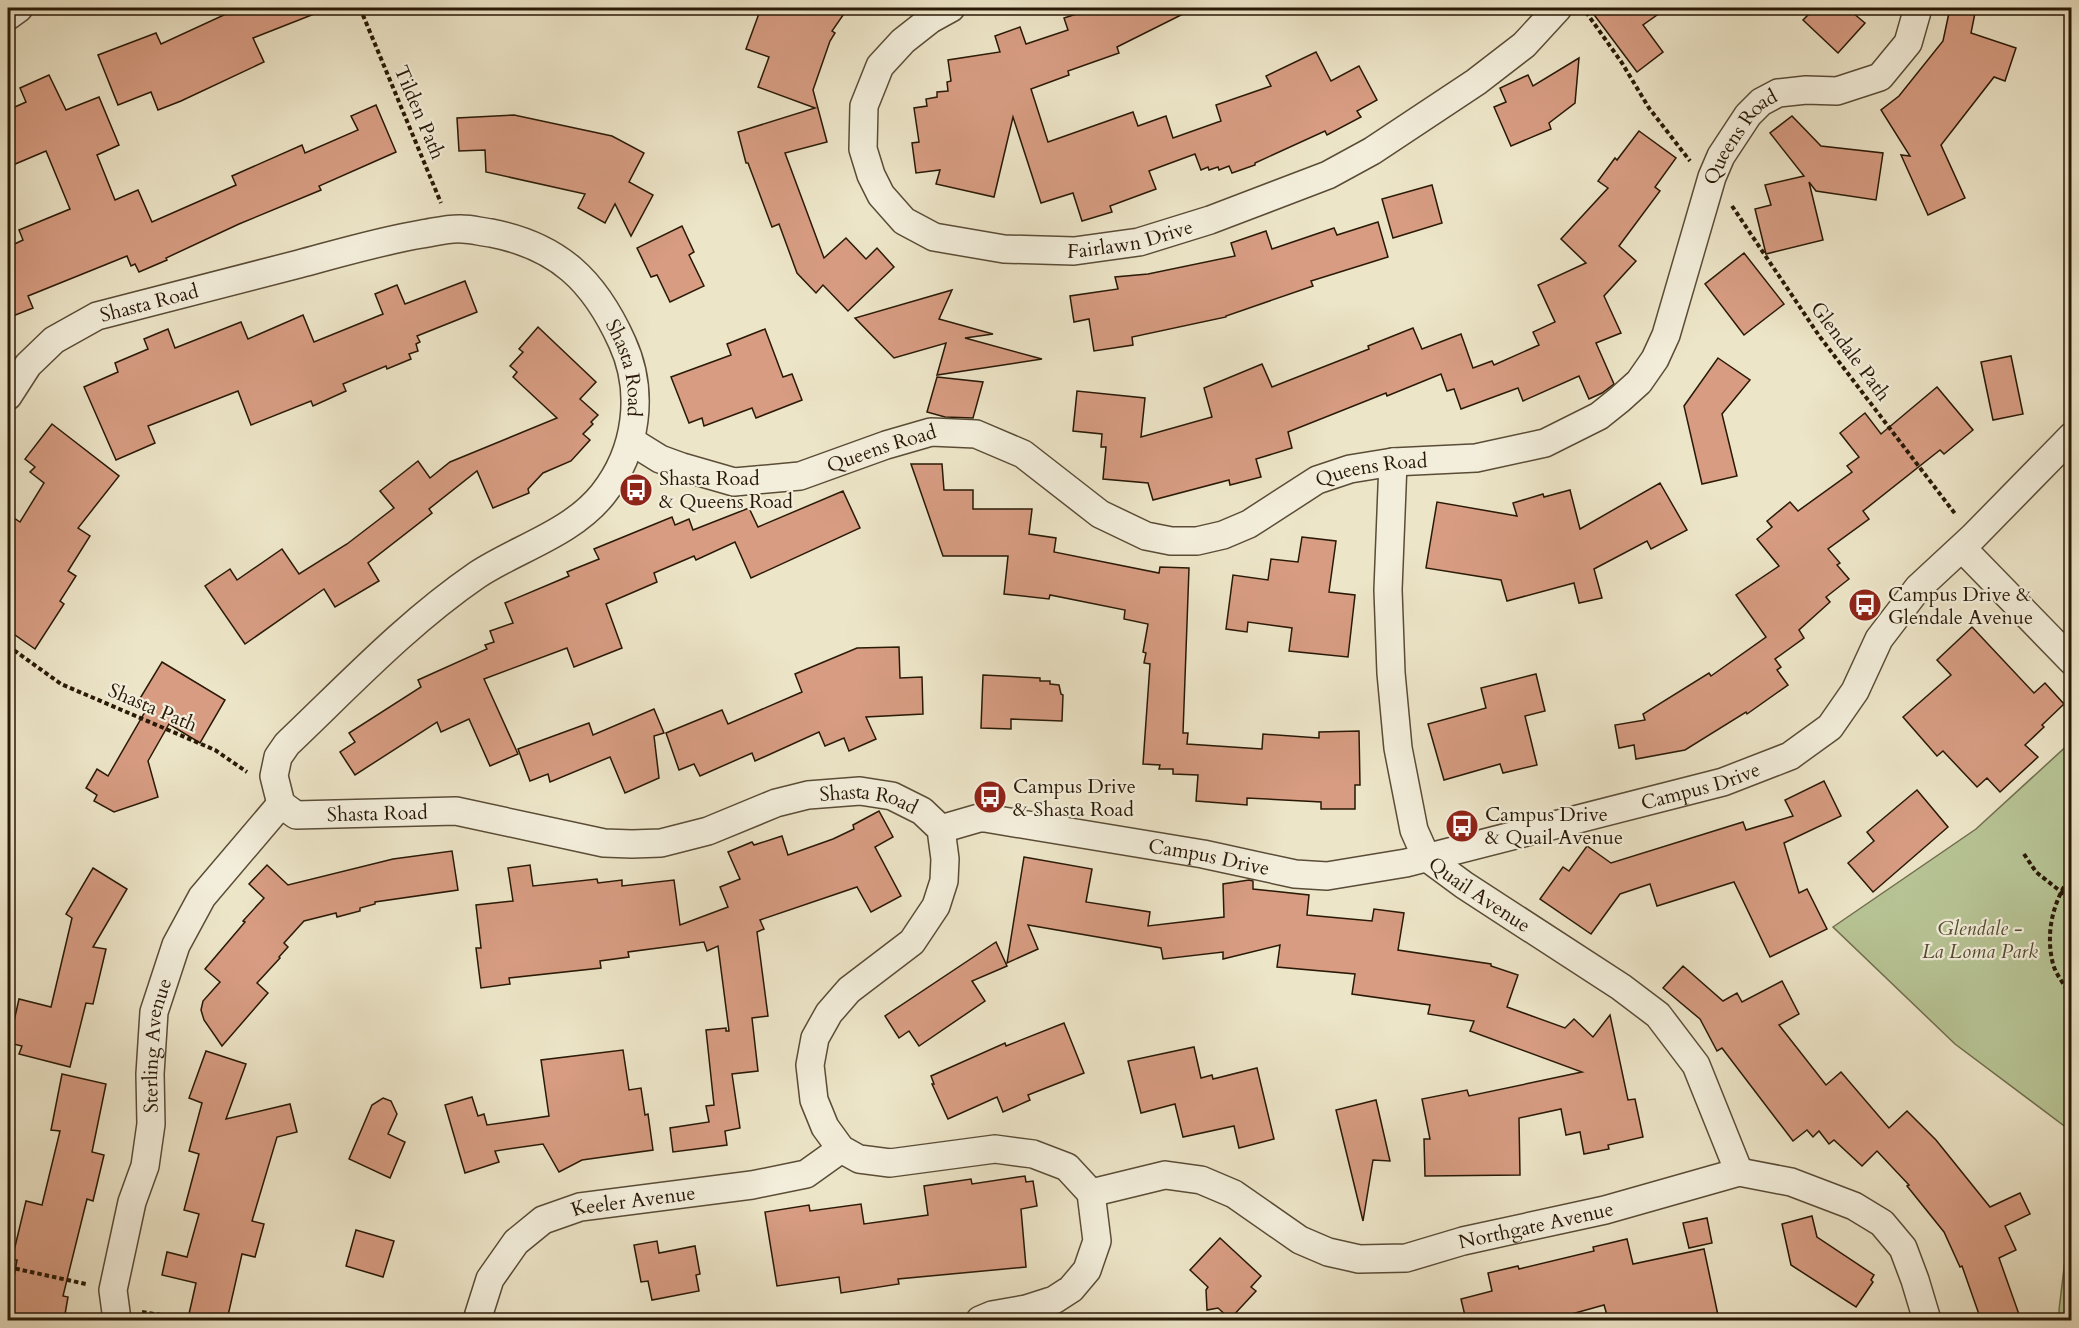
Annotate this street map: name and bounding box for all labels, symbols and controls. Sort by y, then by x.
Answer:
street label: Tilden Path [388,61,451,163]
street label: Queens Road [1697,83,1782,189]
street label: Fairlawn Drive [1067,213,1196,265]
street label: Shasta Road [97,277,202,329]
street label: Glendale Path [1804,296,1897,407]
street label: Shasta Road [599,314,648,418]
street label: Queens Road [823,418,940,479]
street label: Queens Road [1312,447,1428,494]
place label: Shasta Road & Queens Road [659,465,793,515]
bus stop icon: Shasta Road & Queens Road [618,472,654,508]
place label: Campus Drive & Glendale Avenue [1888,581,2033,631]
bus stop icon: Campus Drive & Glendale Avenue [1847,587,1883,623]
street label: Shasta Path [104,677,202,738]
street label: Campus Drive [1638,756,1764,816]
place label: Campus Drive & Shasta Road [1013,773,1136,823]
street label: Shasta Road [818,778,923,821]
bus stop icon: Campus Drive & Shasta Road [972,779,1008,815]
street label: Shasta Road [327,799,428,828]
place label: Campus Drive & Quail Avenue [1485,801,1623,851]
bus stop icon: Campus Drive & Quail Avenue [1444,808,1480,844]
street label: Campus Drive [1146,832,1272,882]
street label: Quail Avenue [1423,850,1536,939]
park label: Glendale - La Loma Park [1922,915,2038,965]
street label: Sterling Avenue [137,975,178,1113]
street label: Keeler Avenue [567,1179,697,1223]
street label: Northgate Avenue [1456,1195,1617,1256]

